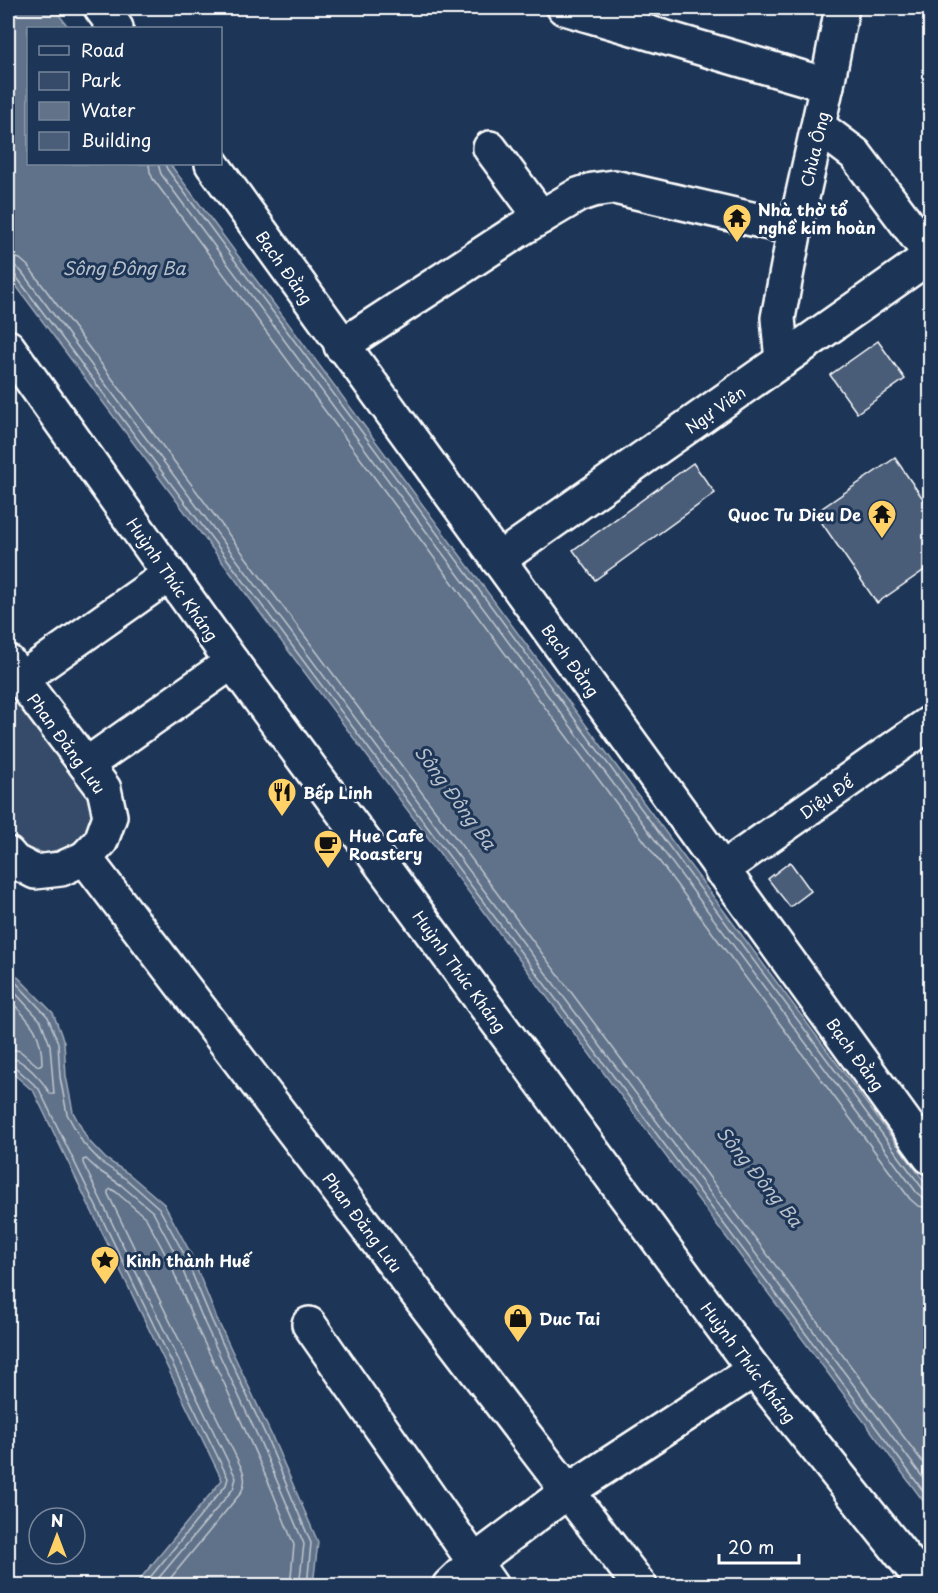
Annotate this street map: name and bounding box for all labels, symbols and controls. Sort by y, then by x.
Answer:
legend [27,27,222,165]
text: Road [81,36,125,63]
text: Park [81,66,121,93]
text: Water [81,96,136,123]
street label: Chùa Ông [794,109,834,189]
text: Building [81,126,151,153]
place label: Nhà thờ tổ nghề kim hoàn [758,197,876,239]
temple icon: Nhà thờ tổ nghề kim hoàn [721,202,753,244]
street label: Bạch Đằng [251,225,319,309]
water label: Sông Đông Ba [63,254,186,281]
street label: Ngự Viên [680,379,750,439]
temple icon: Quoc Tu Dieu De [866,498,898,540]
place label: Quoc Tu Dieu De [728,502,861,526]
street label: Huỳnh Thúc Kháng [121,512,225,646]
street label: Bạch Đằng [536,619,606,701]
street label: Phan Đăng Lưu [22,688,112,798]
water label: Sông Đông Ba [409,739,503,855]
street label: Diệu Đế [794,769,860,824]
restaurant icon: Bếp Linh [266,776,298,818]
place label: Bếp Linh [303,780,373,804]
place label: Hue Cafe Roastery [349,823,424,865]
cafe icon: Hue Cafe Roastery [312,828,344,870]
street label: Huỳnh Thúc Kháng [407,905,513,1037]
street label: Bạch Đằng [821,1013,891,1095]
water label: Sông Đông Ba [711,1120,810,1233]
street label: Phan Đăng Lưu [318,1167,408,1277]
place icon: Kinh thành Huế [89,1244,121,1286]
place label: Kinh thành Huế [126,1248,253,1272]
street label: Huỳnh Thúc Kháng [696,1297,802,1427]
shop icon: Duc Tai [502,1302,534,1344]
place label: Duc Tai [539,1306,601,1330]
north arrow [27,1506,87,1566]
text: N [51,1508,63,1532]
scale bar [719,1527,798,1565]
text: 20 m [728,1533,774,1560]

